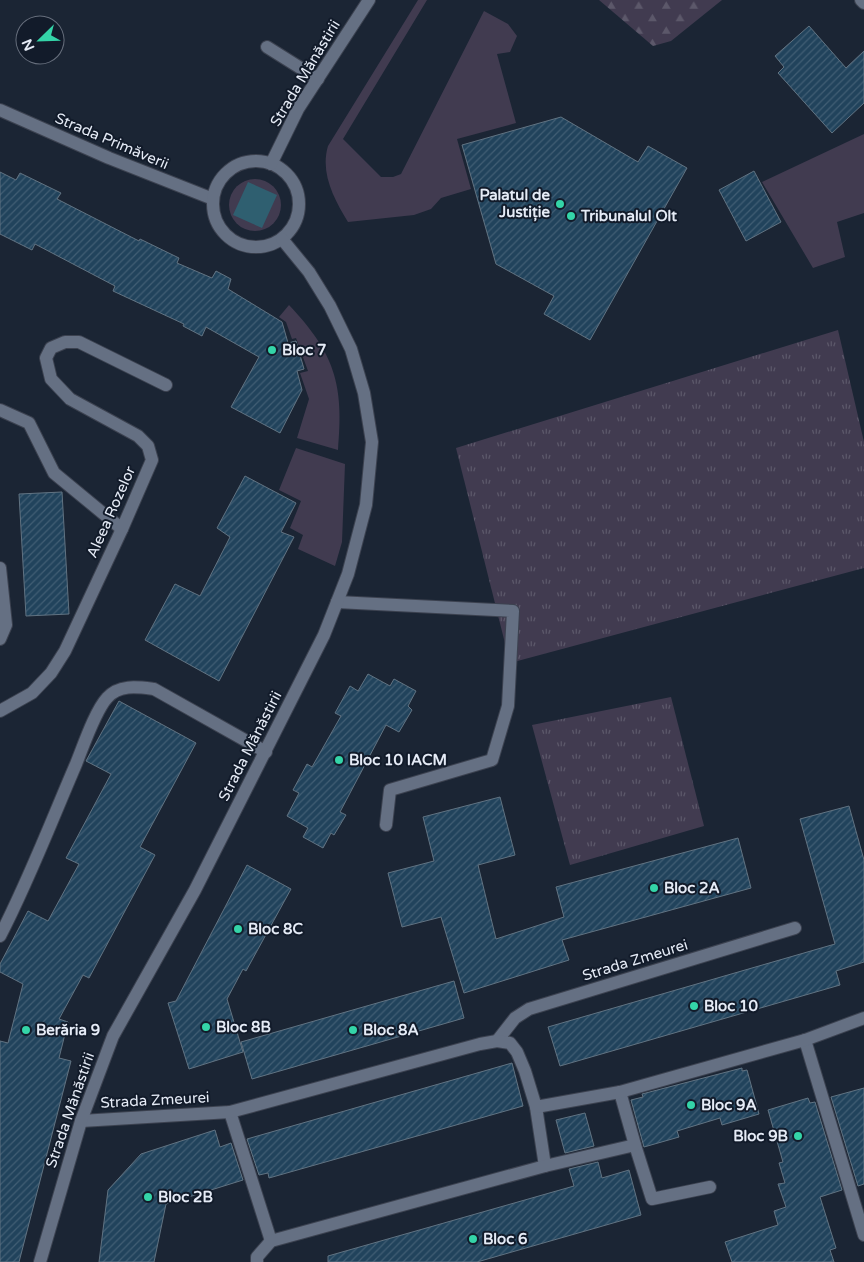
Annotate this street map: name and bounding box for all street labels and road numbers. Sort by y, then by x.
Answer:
street label: Strada Mănăstirii [266,17,344,129]
street label: Strada Primăverii [52,109,172,173]
street label: Aleea Rozelor [83,463,139,561]
street label: Strada Mănăstirii [215,688,285,804]
street label: Strada Zmeurei [580,935,690,985]
street label: Strada Mănăstirii [42,1050,98,1170]
street label: Strada Zmeurei [100,1088,210,1112]

